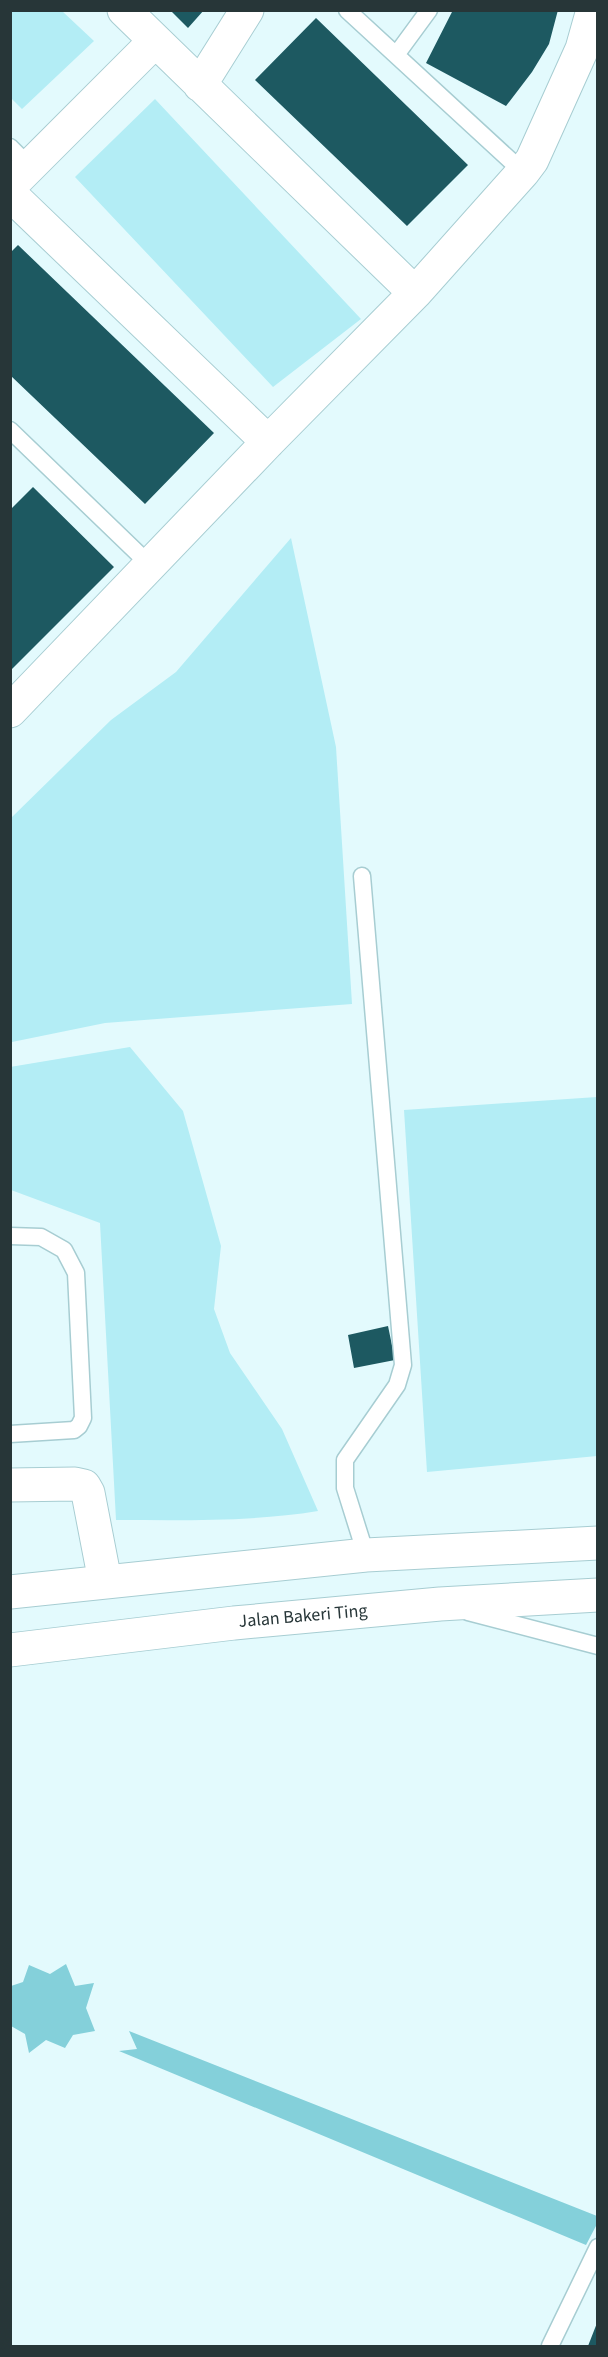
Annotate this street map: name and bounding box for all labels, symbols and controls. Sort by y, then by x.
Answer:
street label: Jalan Bakeri Ting [238,1598,368,1634]

